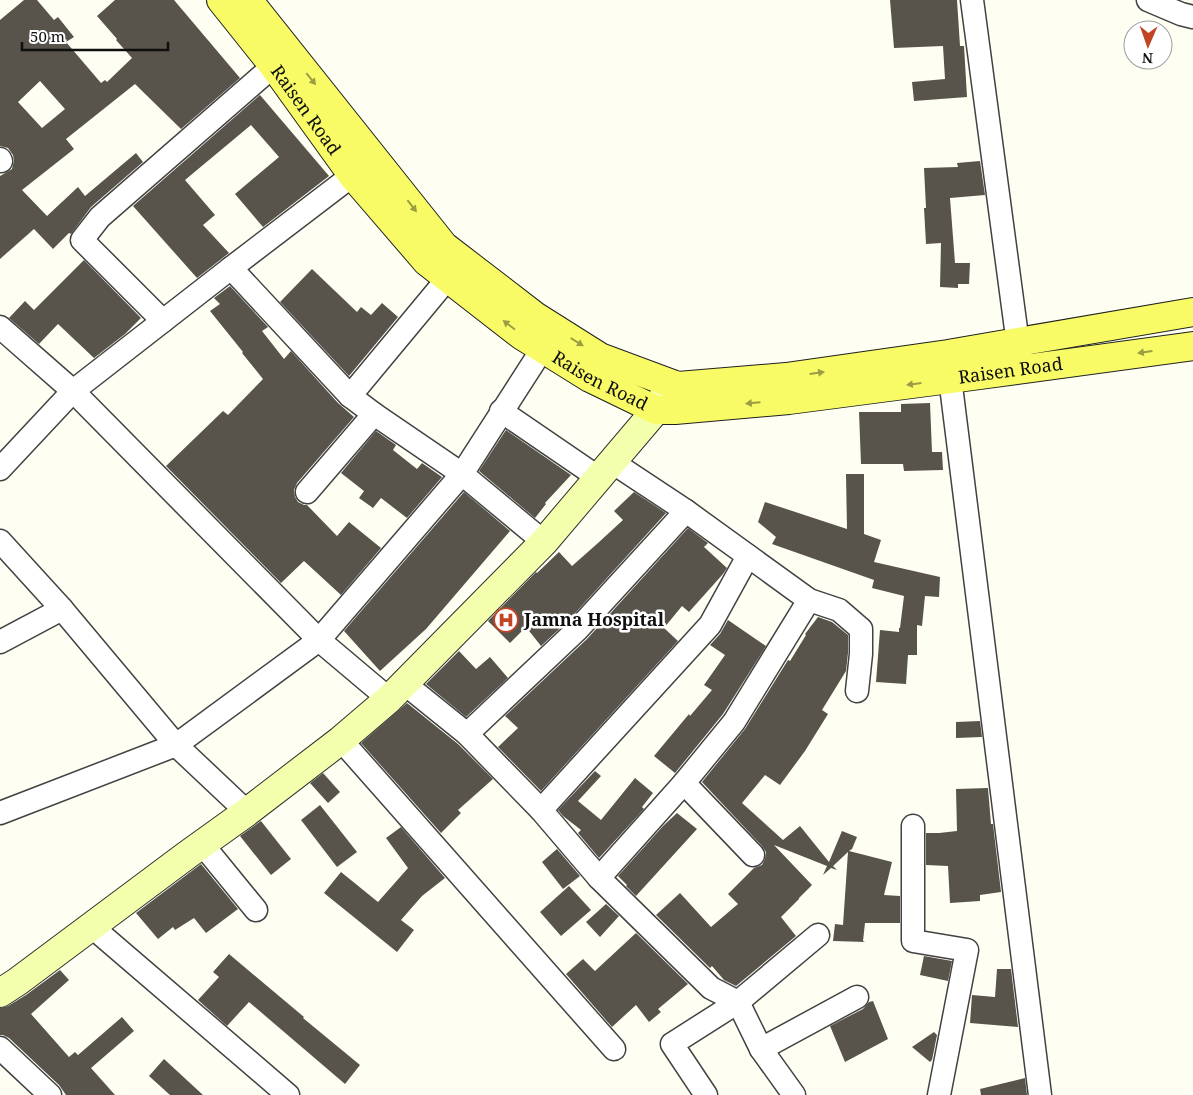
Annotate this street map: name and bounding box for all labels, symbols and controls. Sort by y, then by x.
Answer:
scale bar [22,20,169,52]
north arrow [1123,20,1173,70]
text: 50 m [30,26,65,46]
text: N [1142,49,1153,68]
street label: Raisen Road [266,60,347,159]
one-way arrow [306,72,317,85]
one-way arrow [407,200,418,213]
one-way arrow [502,320,516,330]
one-way arrow [570,338,584,347]
street label: Raisen Road [548,345,652,415]
one-way arrow [1136,349,1152,357]
street label: Raisen Road [957,351,1064,389]
one-way arrow [809,368,825,376]
one-way arrow [906,380,922,388]
one-way arrow [745,399,761,407]
hospital icon: Jamna Hospital [493,607,519,633]
place label: Jamna Hospital [523,607,665,631]

